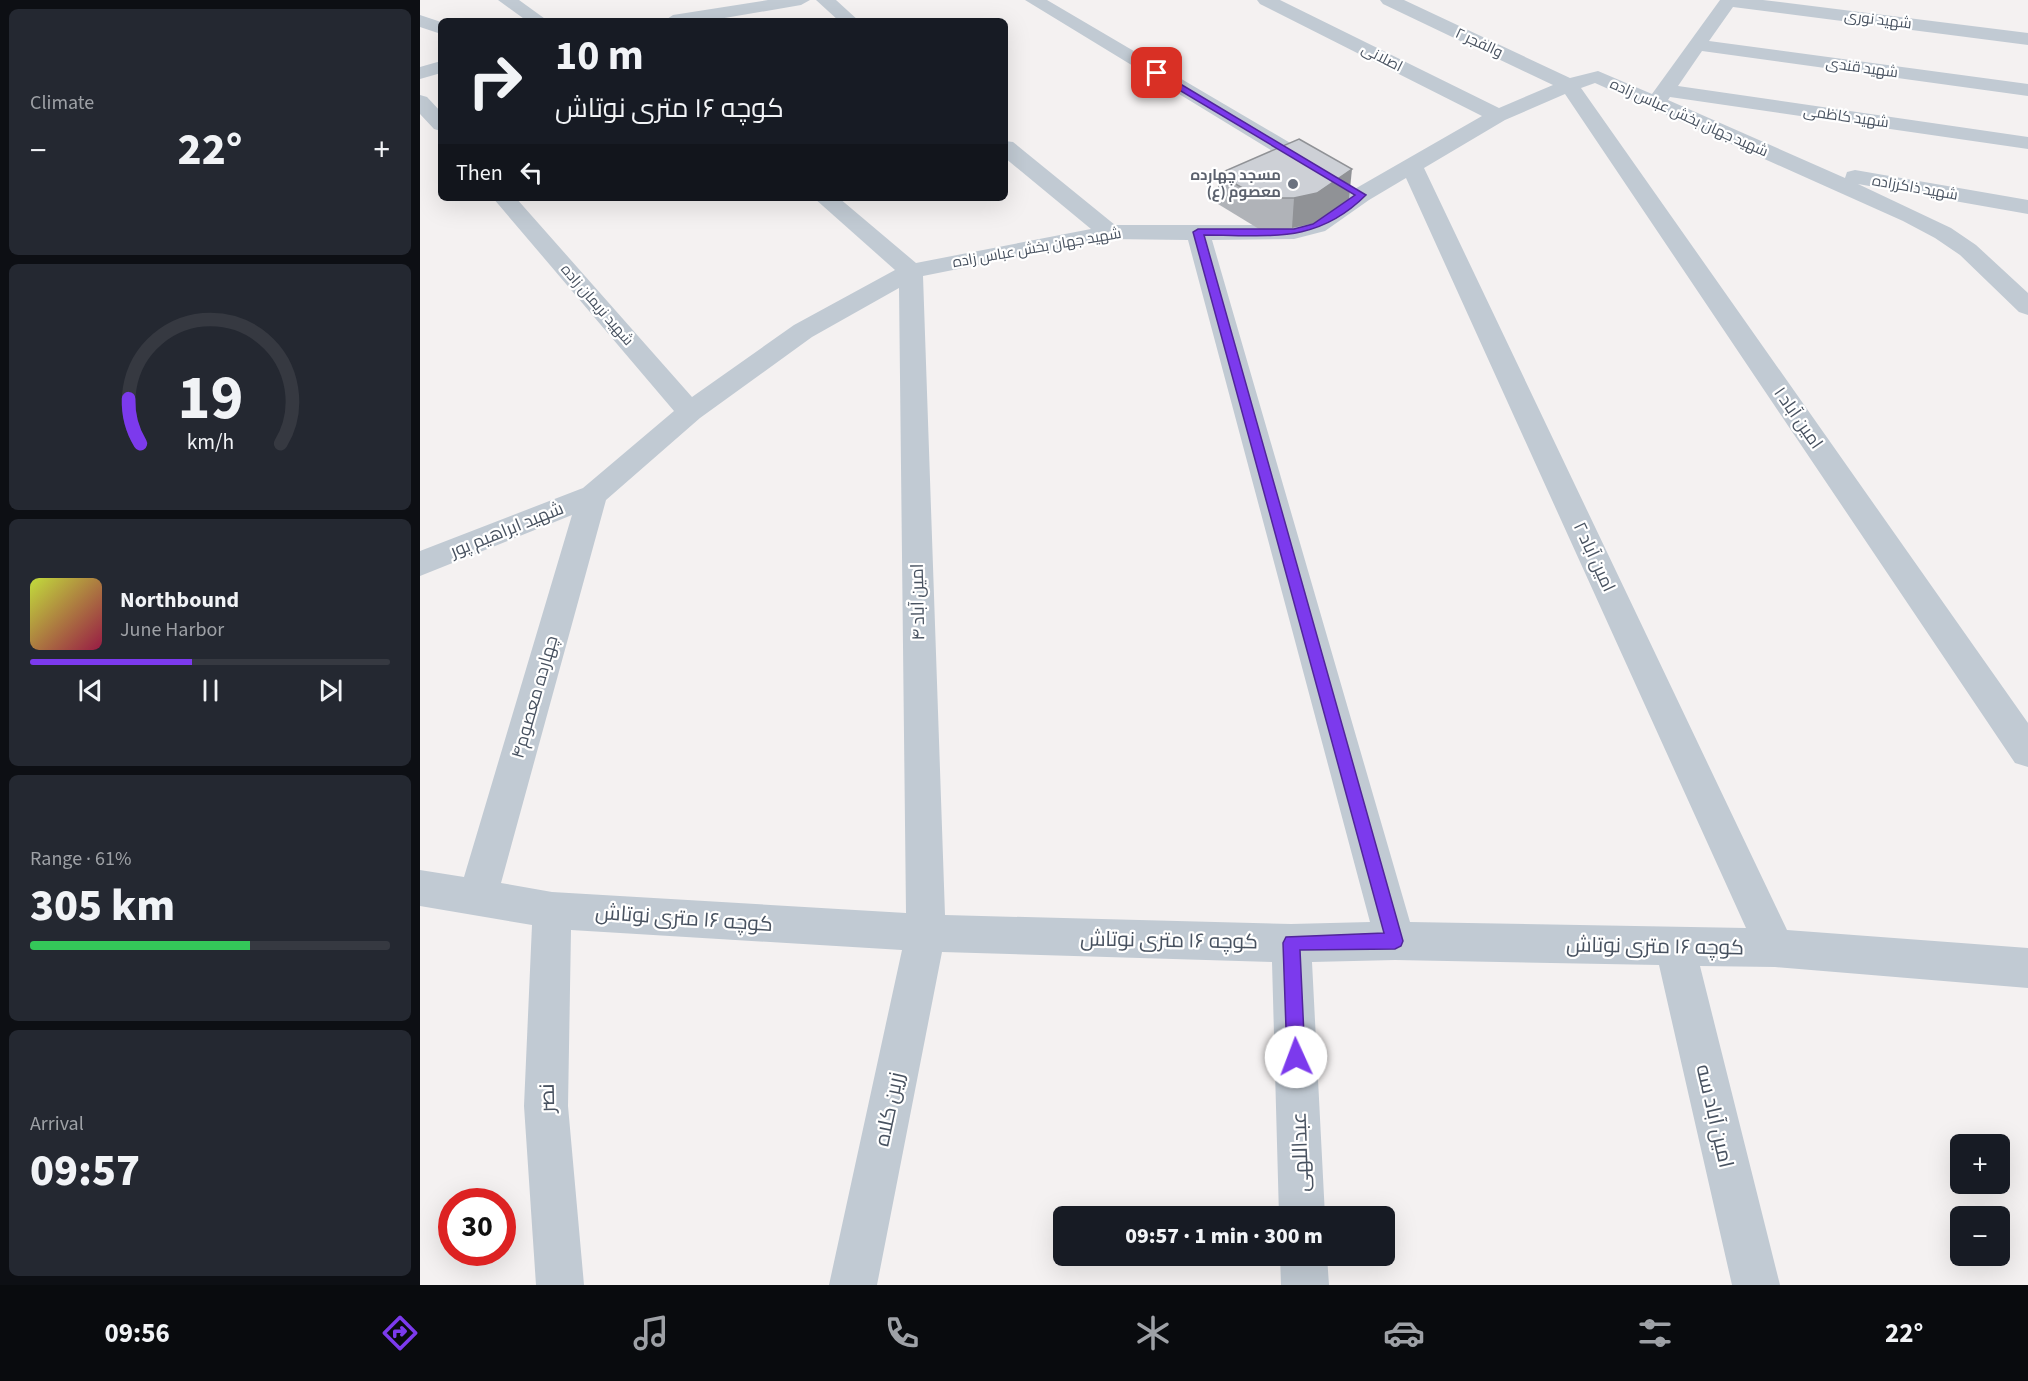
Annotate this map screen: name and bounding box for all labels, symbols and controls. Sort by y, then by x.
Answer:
street label: شهید نوری [1843,5,1913,35]
street label: والفجر ۲ [1452,23,1506,63]
text: 10 m [555,26,644,86]
street label: اصلانی [1358,39,1406,77]
icon: right [456,42,534,120]
pin [1131,47,1182,98]
street label: شهید قندی [1825,53,1899,83]
icon: arrive [1140,56,1173,89]
street label: شهید جهان بخش عباس زاده [1607,74,1771,162]
text: Climate [30,89,94,117]
text: کوچه ۱۶ متری نوتاش [555,89,784,128]
street label: شهید کاظمی [1802,101,1890,133]
text: 22° [178,118,242,182]
text: − [30,127,46,174]
text: + [374,127,390,174]
icon: left [515,156,548,189]
text: Then [456,157,503,189]
place label: مسجد چهارده معصوم (ع) [1191,165,1281,203]
street label: شهید ذاکرزاده [1870,170,1960,206]
marker: مسجد چهارده معصوم (ع) [1286,177,1300,191]
street label: شهید جهان بخش عباس زاده [951,223,1123,273]
street label: شهید نریمان زاده [556,260,638,350]
text: 19 [177,354,243,443]
street label: ۱ امین آباد [1767,382,1829,454]
text: km/h [186,428,234,459]
street label: شهید ابراهیم پور [446,496,567,564]
street label: ۲ امین آباد [1567,518,1621,596]
street label: ۴ امین آباد [905,563,931,641]
text: Northbound [120,584,239,616]
text: June Harbor [120,616,224,644]
street label: چهارده معصوم۴ [506,633,564,761]
icon: previous [74,674,107,707]
icon: pause [194,674,227,707]
icon: next [314,674,347,707]
text: Range · 61% [30,845,131,873]
text: 305 km [30,874,175,938]
street label: کوچه ۱۶ متری نوتاش [594,897,774,939]
street label: کوچه ۱۶ متری نوتاش [1080,923,1258,957]
street label: کوچه ۱۶ متری نوتاش [1566,929,1744,963]
position arrow [1264,1025,1328,1089]
street label: امین آباد سه [1689,1061,1741,1171]
street label: زرین کلاه [867,1069,911,1149]
street label: نصر [532,1083,562,1114]
text: Arrival [30,1110,84,1138]
street label: عبداللهی [1284,1111,1316,1193]
map controls [1950,1134,2010,1266]
button: + [1950,1134,2010,1194]
text: 09:57 [30,1139,140,1203]
speed limit sign: 30 [438,1188,516,1266]
button: − [1950,1206,2010,1266]
text: 09:57 · 1 min · 300 m [1125,1220,1323,1252]
icon: directions [379,1312,421,1354]
icon: music [630,1312,672,1354]
icon: phone [881,1312,923,1354]
icon: climate [1132,1312,1174,1354]
icon: car [1383,1312,1425,1354]
icon: filters [1634,1312,1676,1354]
text: 09:56 [105,1314,170,1353]
text: 22° [1885,1314,1923,1353]

